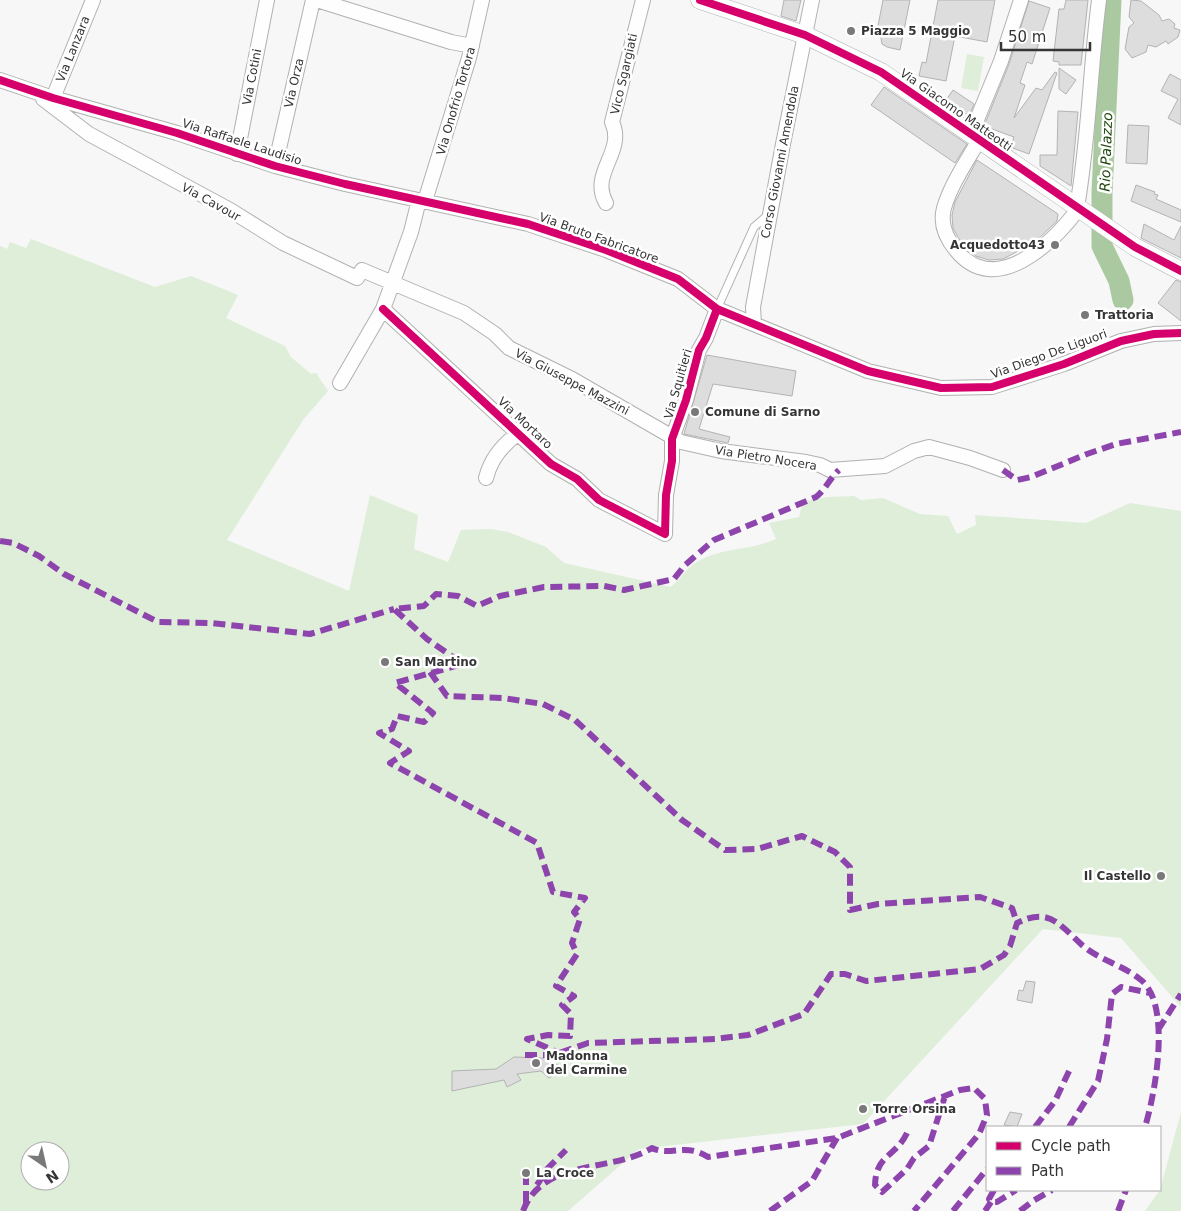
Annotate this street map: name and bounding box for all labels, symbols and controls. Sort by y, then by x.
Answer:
street label: Via Lanzara [53,14,93,84]
scale bar [1001,20,1090,52]
place label: Piazza 5 Maggio [861,24,970,38]
marker: Piazza 5 Maggio [845,25,857,37]
text: 50 m [1008,28,1046,46]
street label: Vico Sgargiati [608,32,640,116]
street label: Via Onofrio Tortora [434,45,478,157]
street label: Via Cotini [240,48,264,106]
street label: Via Orza [282,57,306,109]
street label: Via Giacomo Matteotti [897,66,1015,154]
street label: Corso Giovanni Amendola [758,84,802,240]
water label: Rio Palazzo [1097,112,1115,192]
street label: Via Raffaele Laudisio [180,116,304,168]
street label: Via Cavour [179,180,243,224]
street label: Via Bruto Fabricatore [537,210,661,266]
place label: Acquedotto43 [950,238,1045,252]
marker: Acquedotto43 [1049,239,1061,251]
place label: Trattoria [1095,308,1154,322]
marker: Trattoria [1079,309,1091,321]
street label: Via Diego De Liguori [989,326,1109,382]
street label: Via Giuseppe Mazzini [512,346,632,418]
street label: Via Squitieri [661,347,695,421]
street label: Via Mortaro [495,394,555,452]
place label: Comune di Sarno [705,405,820,419]
marker: Comune di Sarno [689,406,701,418]
street label: Via Pietro Nocera [714,443,818,473]
place label: San Martino [395,655,477,669]
marker: San Martino [379,656,391,668]
place label: Il Castello [1084,869,1151,883]
marker: Il Castello [1155,870,1167,882]
place label: Madonna del Carmine [546,1049,627,1077]
marker: Madonna del Carmine [530,1057,542,1069]
place label: Torre Orsina [873,1102,956,1116]
marker: Torre Orsina [857,1103,869,1115]
legend [986,1126,1161,1191]
text: Cycle path [1031,1137,1111,1155]
north arrow [20,1141,70,1191]
text: Path [1031,1162,1064,1180]
place label: La Croce [536,1166,594,1180]
text: N [43,1167,62,1187]
marker: La Croce [520,1167,532,1179]

